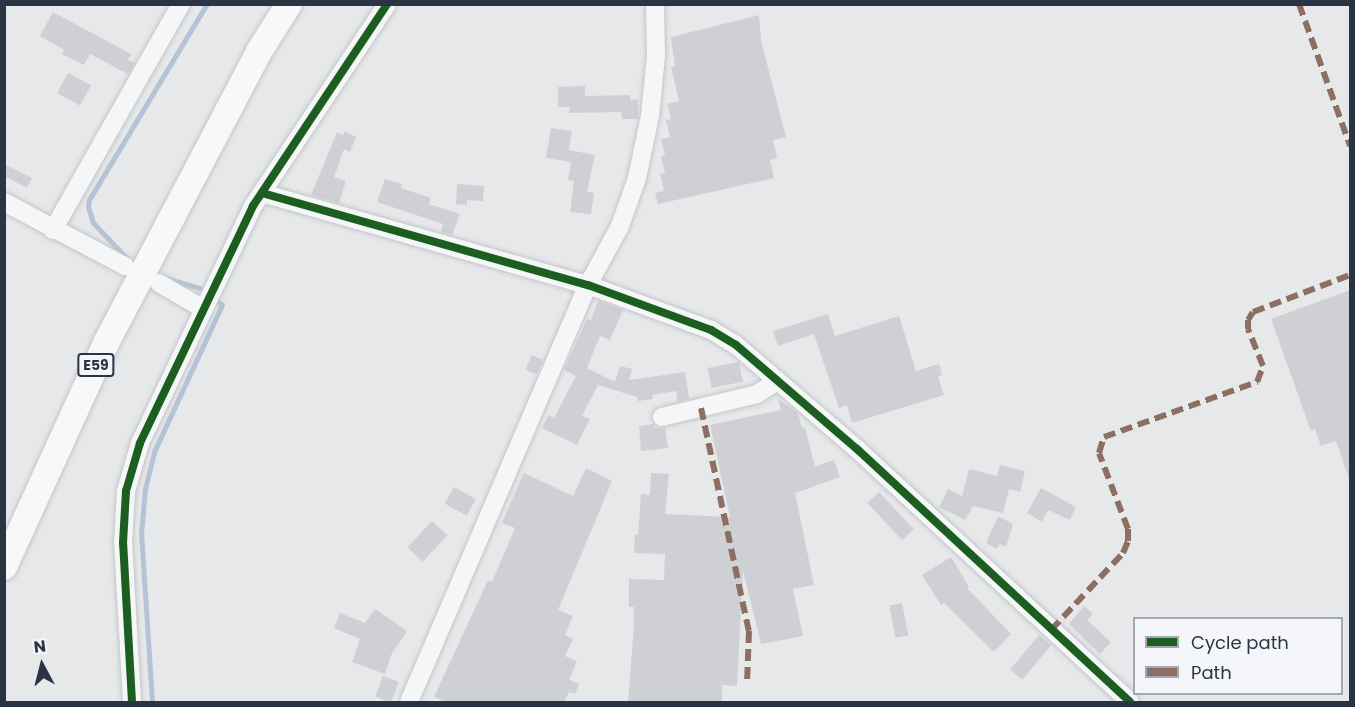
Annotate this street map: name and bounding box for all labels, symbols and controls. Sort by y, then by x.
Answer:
road number: E59 [76,354,116,376]
legend [1133,617,1343,695]
text: Cycle path [1191,630,1289,655]
text: N [32,634,47,659]
north arrow [12,635,72,695]
text: Path [1191,660,1232,685]

